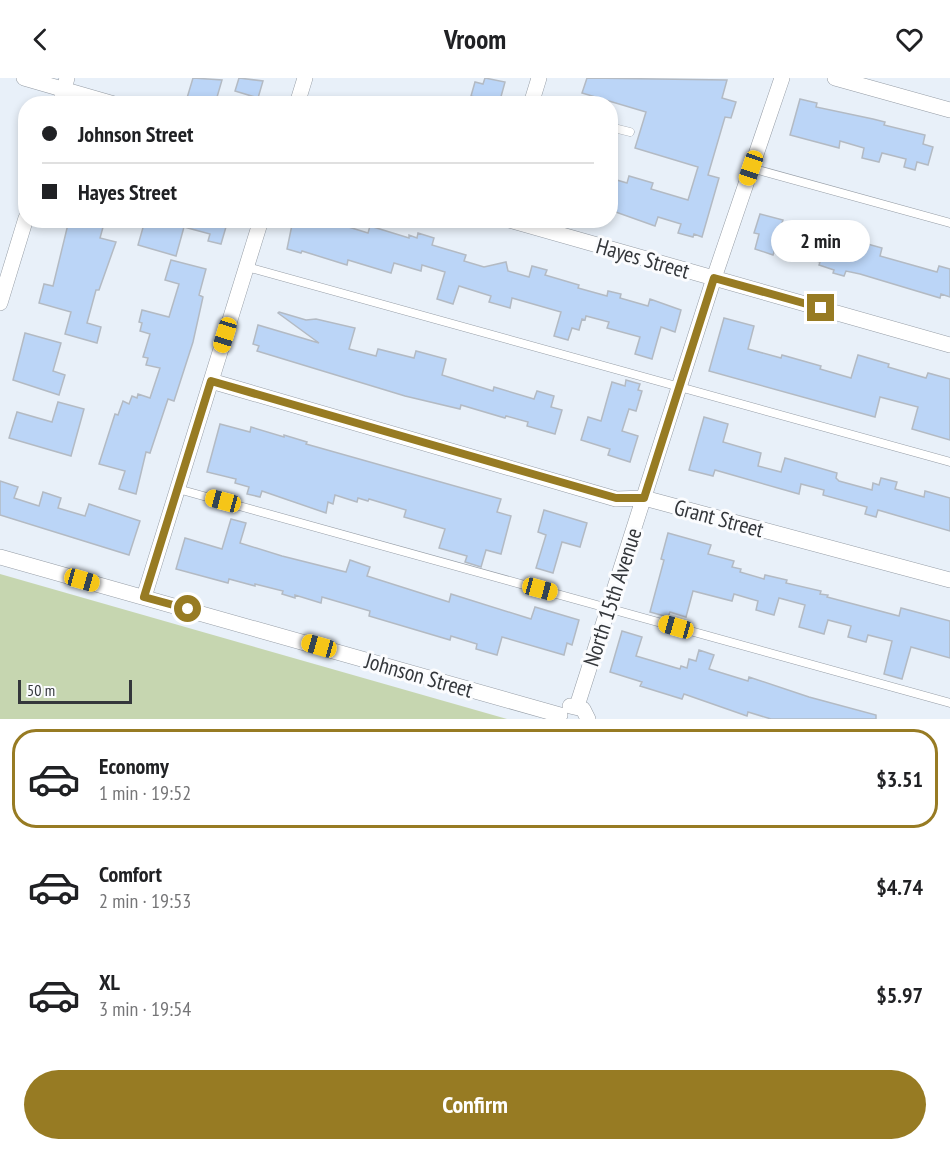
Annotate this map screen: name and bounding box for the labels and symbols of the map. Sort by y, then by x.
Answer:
car [737,148,765,188]
callout: 2 min [772,221,870,263]
street label: Hayes Street [593,231,693,285]
route end [807,294,834,321]
car [211,315,239,355]
car [203,488,243,514]
street label: Grant Street [671,493,767,543]
street label: North 15th Avenue [577,524,647,670]
car [62,566,102,594]
car [520,576,560,602]
route start [174,595,201,622]
car [656,613,696,641]
car [299,632,339,660]
street label: Johnson Street [361,646,476,704]
scale bar [18,677,132,704]

